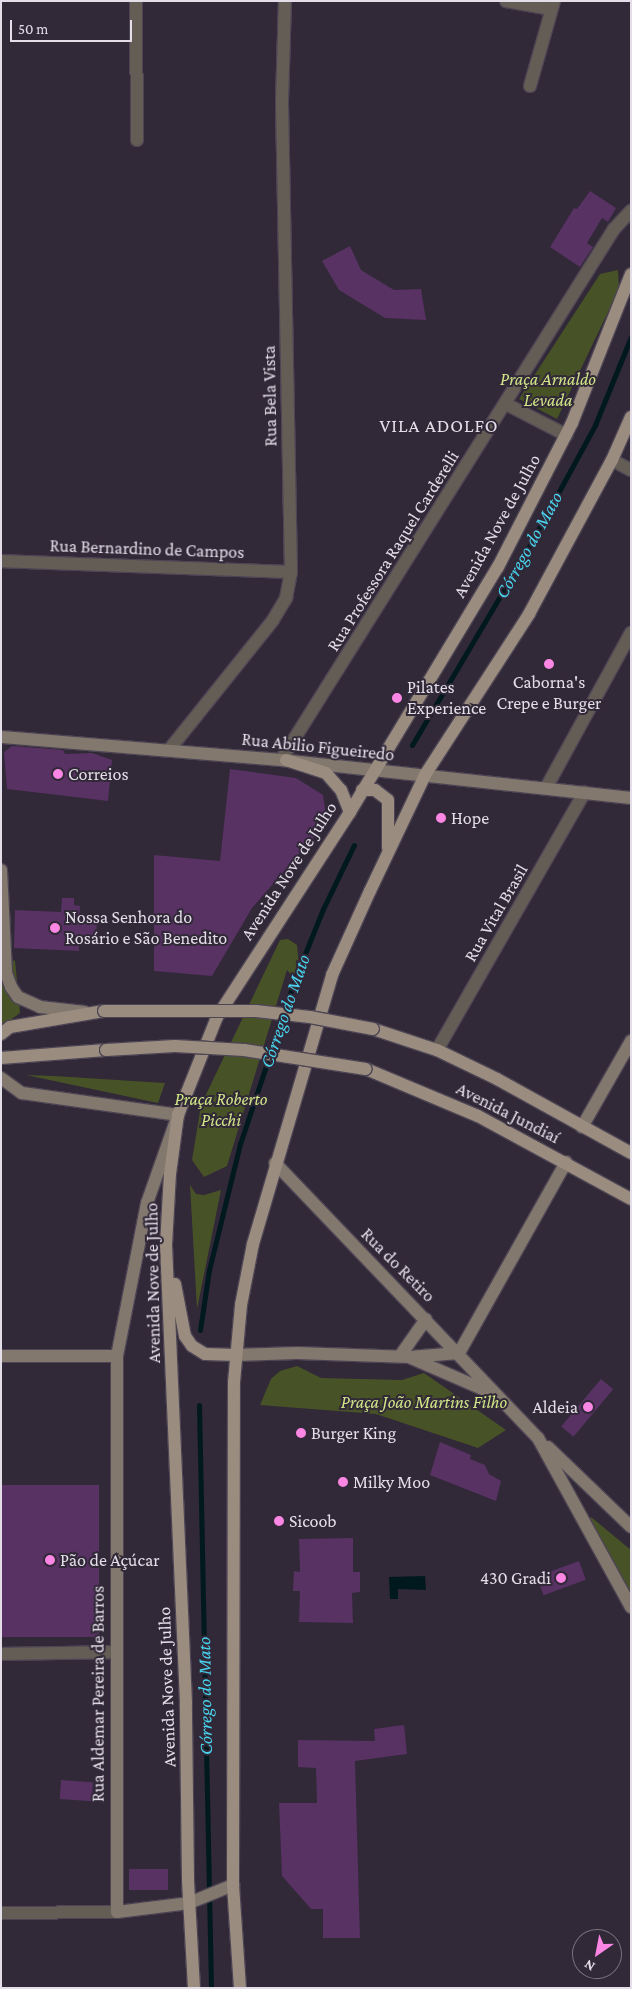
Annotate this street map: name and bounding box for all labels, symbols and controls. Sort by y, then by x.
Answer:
scale bar [12,10,135,42]
text: 50 m [18,21,48,37]
street label: Rua Bela Vista [258,345,282,447]
park label: Praça Arnaldo Levada [500,369,596,412]
district label: VILA ADOLFO [378,415,500,437]
street label: Rua Professora Raquel Carderelli [322,447,464,655]
street label: Avenida Nove de Julho [449,451,545,601]
water label: Córrego do Mato [490,488,568,602]
street label: Rua Bernardino de Campos [49,535,245,563]
marker: Caborna's Crepe e Burger [543,658,555,670]
place label: Caborna's Crepe e Burger [497,672,601,714]
place label: Pilates Experience [407,677,486,720]
marker: Pilates Experience [391,692,403,704]
street label: Rua Abilio Figueiredo [241,728,395,766]
place label: Correios [68,763,128,785]
marker: Correios [52,768,64,780]
street label: Avenida Nove de Julho [236,798,342,944]
place label: Hope [451,807,489,829]
marker: Hope [435,812,447,824]
street label: Rua Vital Brasil [459,861,533,965]
place label: Nossa Senhora do Rosário e São Benedito [65,907,227,950]
marker: Nossa Senhora do Rosário e São Benedito [49,922,61,934]
water label: Córrego do Mato [255,951,315,1071]
street label: Avenida Jundiaí [453,1078,563,1148]
park label: Praça Roberto Picchi [174,1089,268,1132]
street label: Avenida Nove de Julho [141,1203,165,1363]
street label: Rua do Retiro [356,1223,440,1307]
park label: Praça João Martins Filho [341,1391,507,1413]
place label: Aldeia [533,1396,578,1418]
marker: Aldeia [582,1401,594,1413]
place label: Burger King [311,1422,396,1444]
marker: Burger King [295,1427,307,1439]
place label: Milky Moo [353,1471,430,1493]
marker: Milky Moo [337,1476,349,1488]
place label: Sicoob [289,1510,337,1532]
marker: Sicoob [273,1515,285,1527]
place label: Pão de Açúcar [60,1549,160,1571]
marker: Pão de Açúcar [44,1554,56,1566]
place label: 430 Gradi [480,1567,551,1589]
marker: 430 Gradi [555,1572,567,1584]
street label: Rua Aldemar Pereira de Barros [87,1586,109,1802]
street label: Avenida Nove de Julho [153,1606,181,1768]
water label: Córrego do Mato [193,1637,217,1755]
north arrow [572,1929,622,1979]
text: N [581,1956,598,1975]

